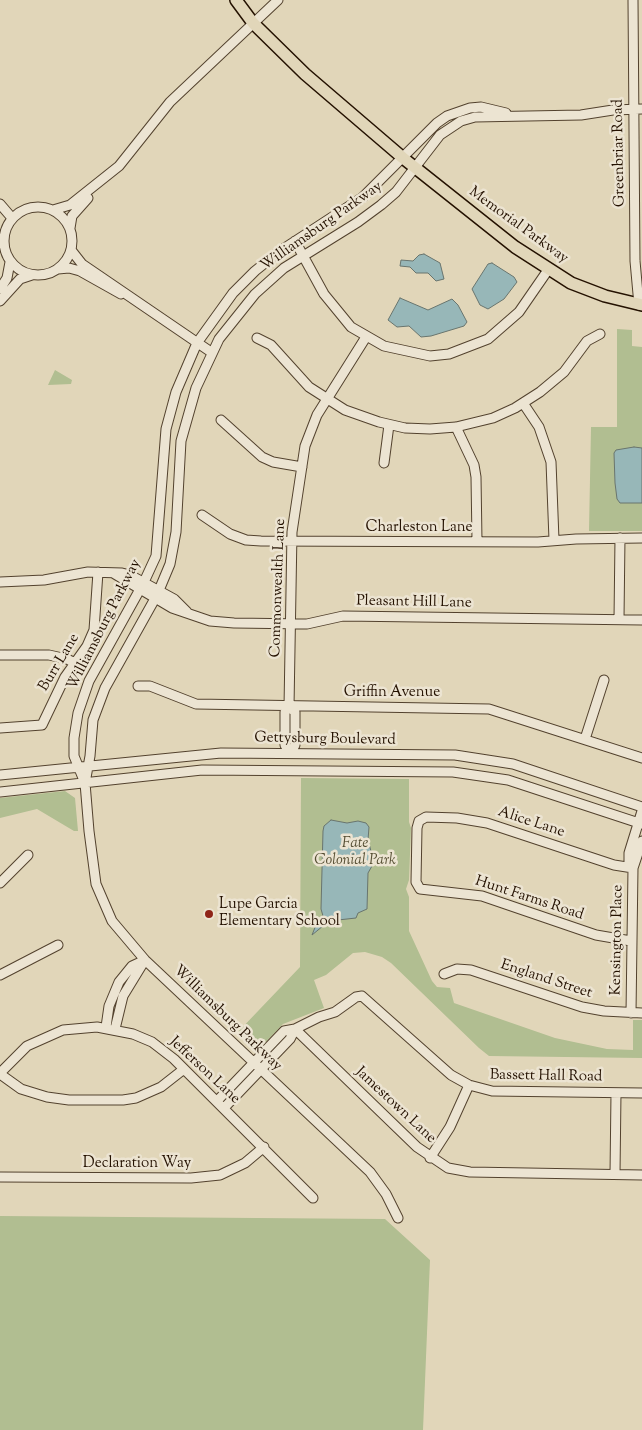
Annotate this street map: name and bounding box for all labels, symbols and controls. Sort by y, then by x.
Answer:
street label: Greenbriar Road [610,99,630,207]
street label: Williamsburg Parkway [258,178,386,276]
street label: Memorial Parkway [465,184,571,268]
street label: Commonwealth Lane [268,518,290,658]
street label: Charleston Lane [365,519,473,537]
street label: Williamsburg Parkway [64,557,146,693]
street label: Pleasant Hill Lane [356,593,472,613]
street label: Burr Lane [36,631,84,695]
street label: Griffin Avenue [344,684,440,702]
street label: Gettysburg Boulevard [254,730,396,750]
street label: Alice Lane [495,804,567,842]
park label: Fate Colonial Park [314,835,396,870]
street label: Hunt Farms Road [472,873,586,925]
street label: Kensington Place [608,884,628,996]
place label: Lupe Garcia Elementary School [219,896,340,931]
marker: Lupe Garcia Elementary School [203,908,215,920]
street label: England Street [498,957,594,1003]
street label: Williamsburg Parkway [169,962,285,1076]
street label: Jefferson Lane [165,1034,243,1108]
street label: Jamestown Lane [351,1064,439,1148]
street label: Bassett Hall Road [490,1067,602,1087]
street label: Declaration Way [83,1155,191,1173]

